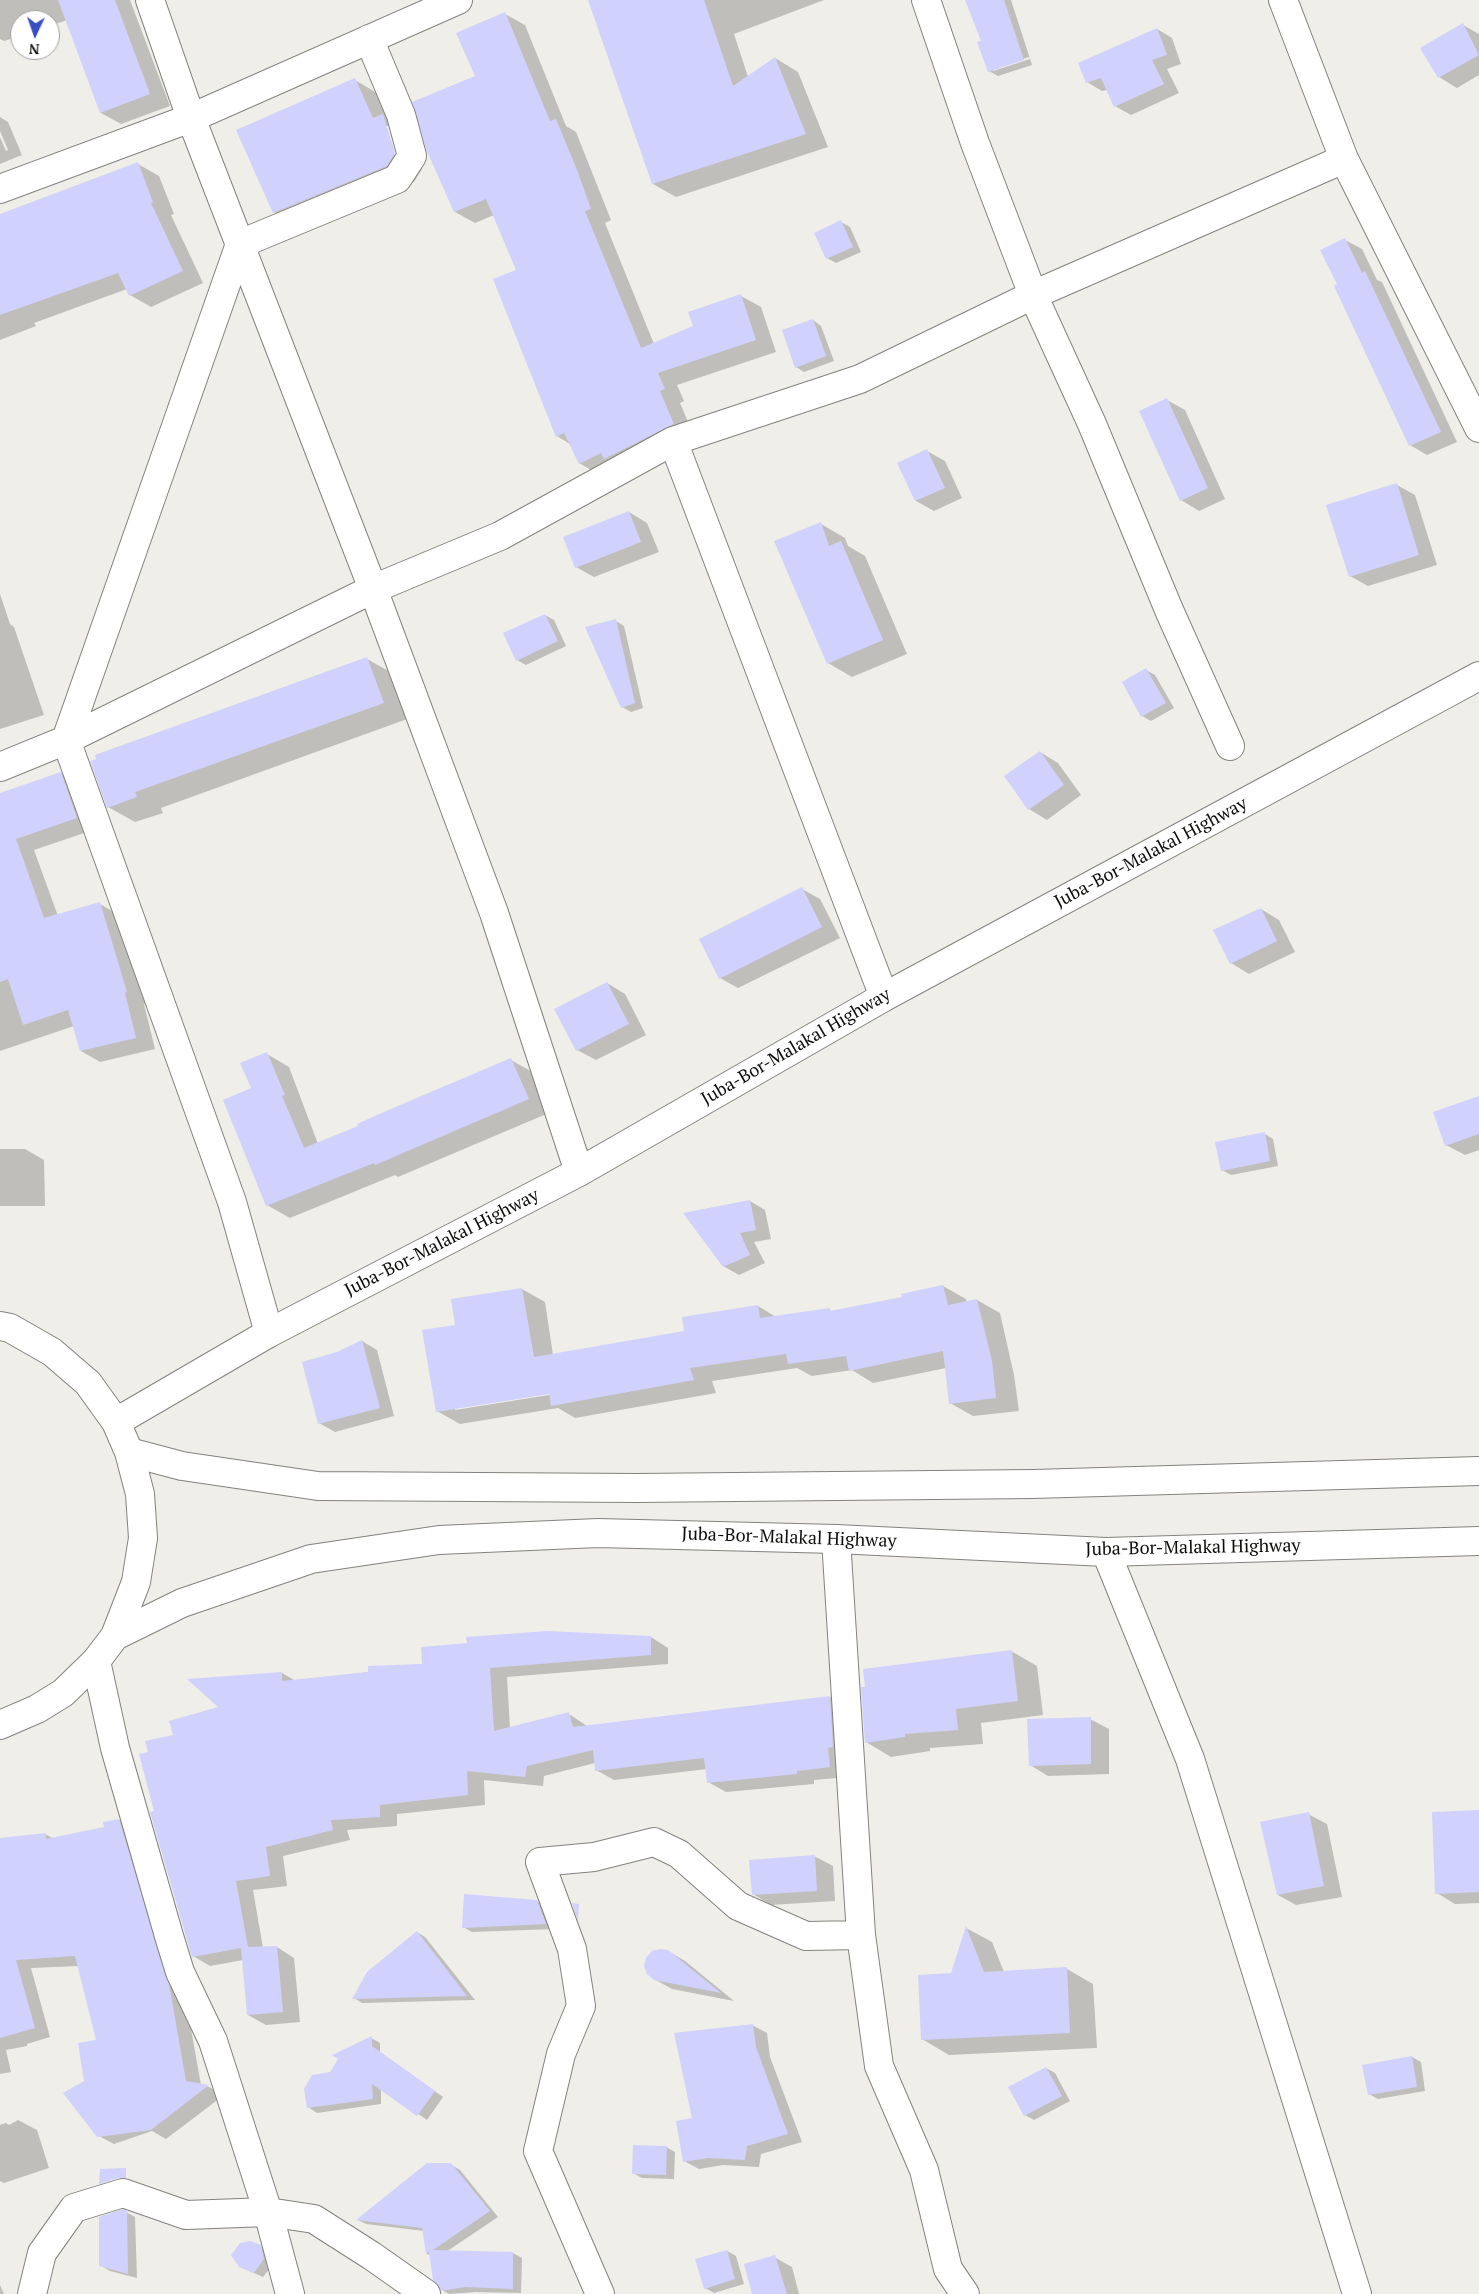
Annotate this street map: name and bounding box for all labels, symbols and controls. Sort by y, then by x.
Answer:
north arrow [10,10,60,60]
text: N [28,40,40,59]
street label: Juba-Bor-Malakal Highway [1051,793,1251,913]
street label: Juba-Bor-Malakal Highway [697,984,895,1110]
street label: Juba-Bor-Malakal Highway [341,1185,543,1301]
street label: Juba-Bor-Malakal Highway [681,1523,897,1553]
street label: Juba-Bor-Malakal Highway [1085,1535,1301,1561]

